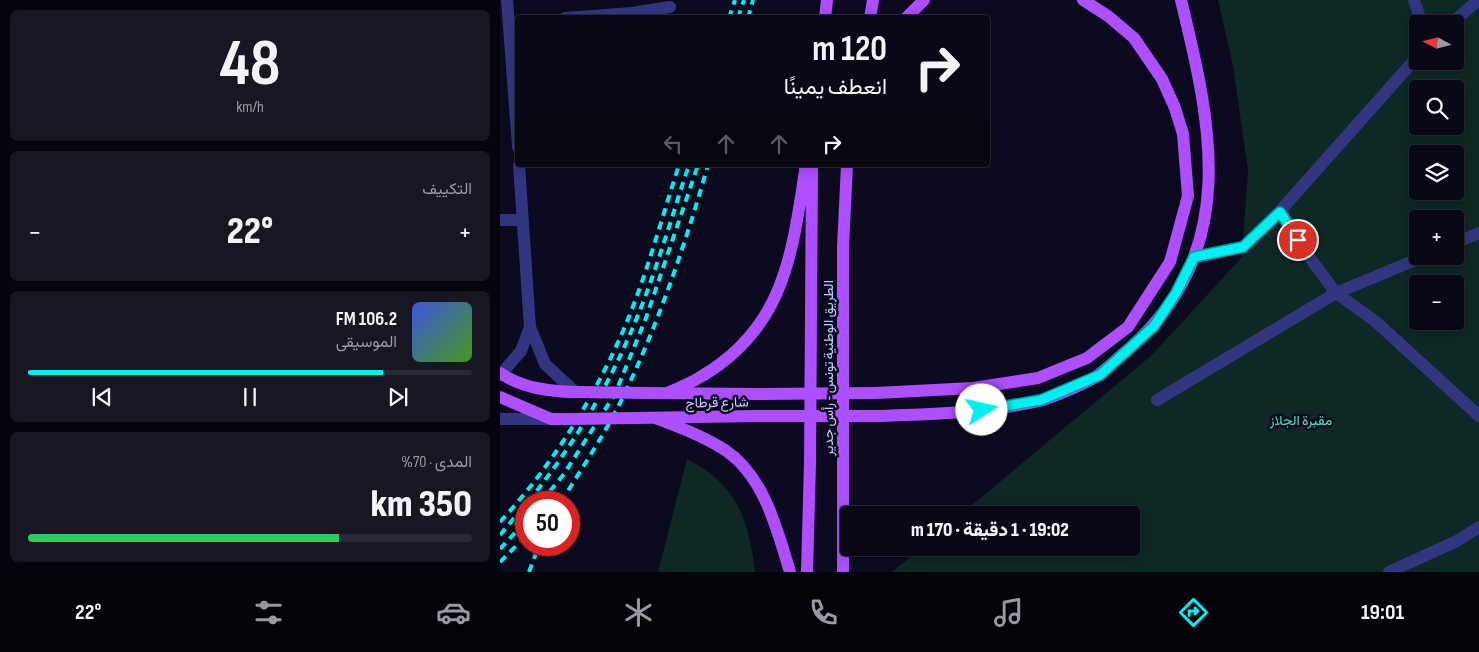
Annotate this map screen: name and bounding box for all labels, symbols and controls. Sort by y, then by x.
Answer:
north arrow [1409,15,1464,70]
map controls [1409,15,1464,330]
text: 48 [220,26,281,104]
text: 120 m [812,28,887,71]
icon: right [905,35,970,100]
text: انعطف يمينًا [784,74,887,101]
button: search [1409,80,1464,135]
text: km/h [236,98,264,117]
icon: left [659,130,687,158]
icon: ahead [712,130,740,158]
icon: ahead [765,130,793,158]
icon: right [818,130,846,158]
button: layers [1409,145,1464,200]
text: التكييف [422,180,472,199]
text: 22° [227,209,273,254]
button: + [1409,210,1464,265]
text: − [28,216,42,249]
text: + [458,216,472,249]
pin [1277,219,1319,261]
icon: arrive [1284,226,1312,254]
button: − [1409,275,1464,330]
street label: الطريق الوطنية تونس - رأس جدير [820,280,837,457]
text: 106.2 FM [336,308,397,331]
text: الموسيقى [336,333,397,352]
icon: previous [88,383,116,411]
icon: pause [236,383,264,411]
icon: next [384,383,412,411]
position arrow [955,383,1007,435]
street label: شارع قرطاج [685,393,749,414]
park label: مقبرة الجلاز [1269,412,1332,429]
text: المدى · 70% [401,453,472,472]
text: 350 km [370,482,472,527]
speed limit sign: 50 [515,491,580,556]
text: 19:02 · 1 دقيقة · 170 m [911,519,1069,542]
icon: filters [251,595,286,630]
icon: car [436,595,471,630]
icon: climate [621,595,656,630]
icon: phone [806,595,841,630]
icon: music [991,595,1026,630]
icon: directions [1176,595,1211,630]
text: 22° [75,599,101,626]
text: 19:01 [1361,599,1404,626]

